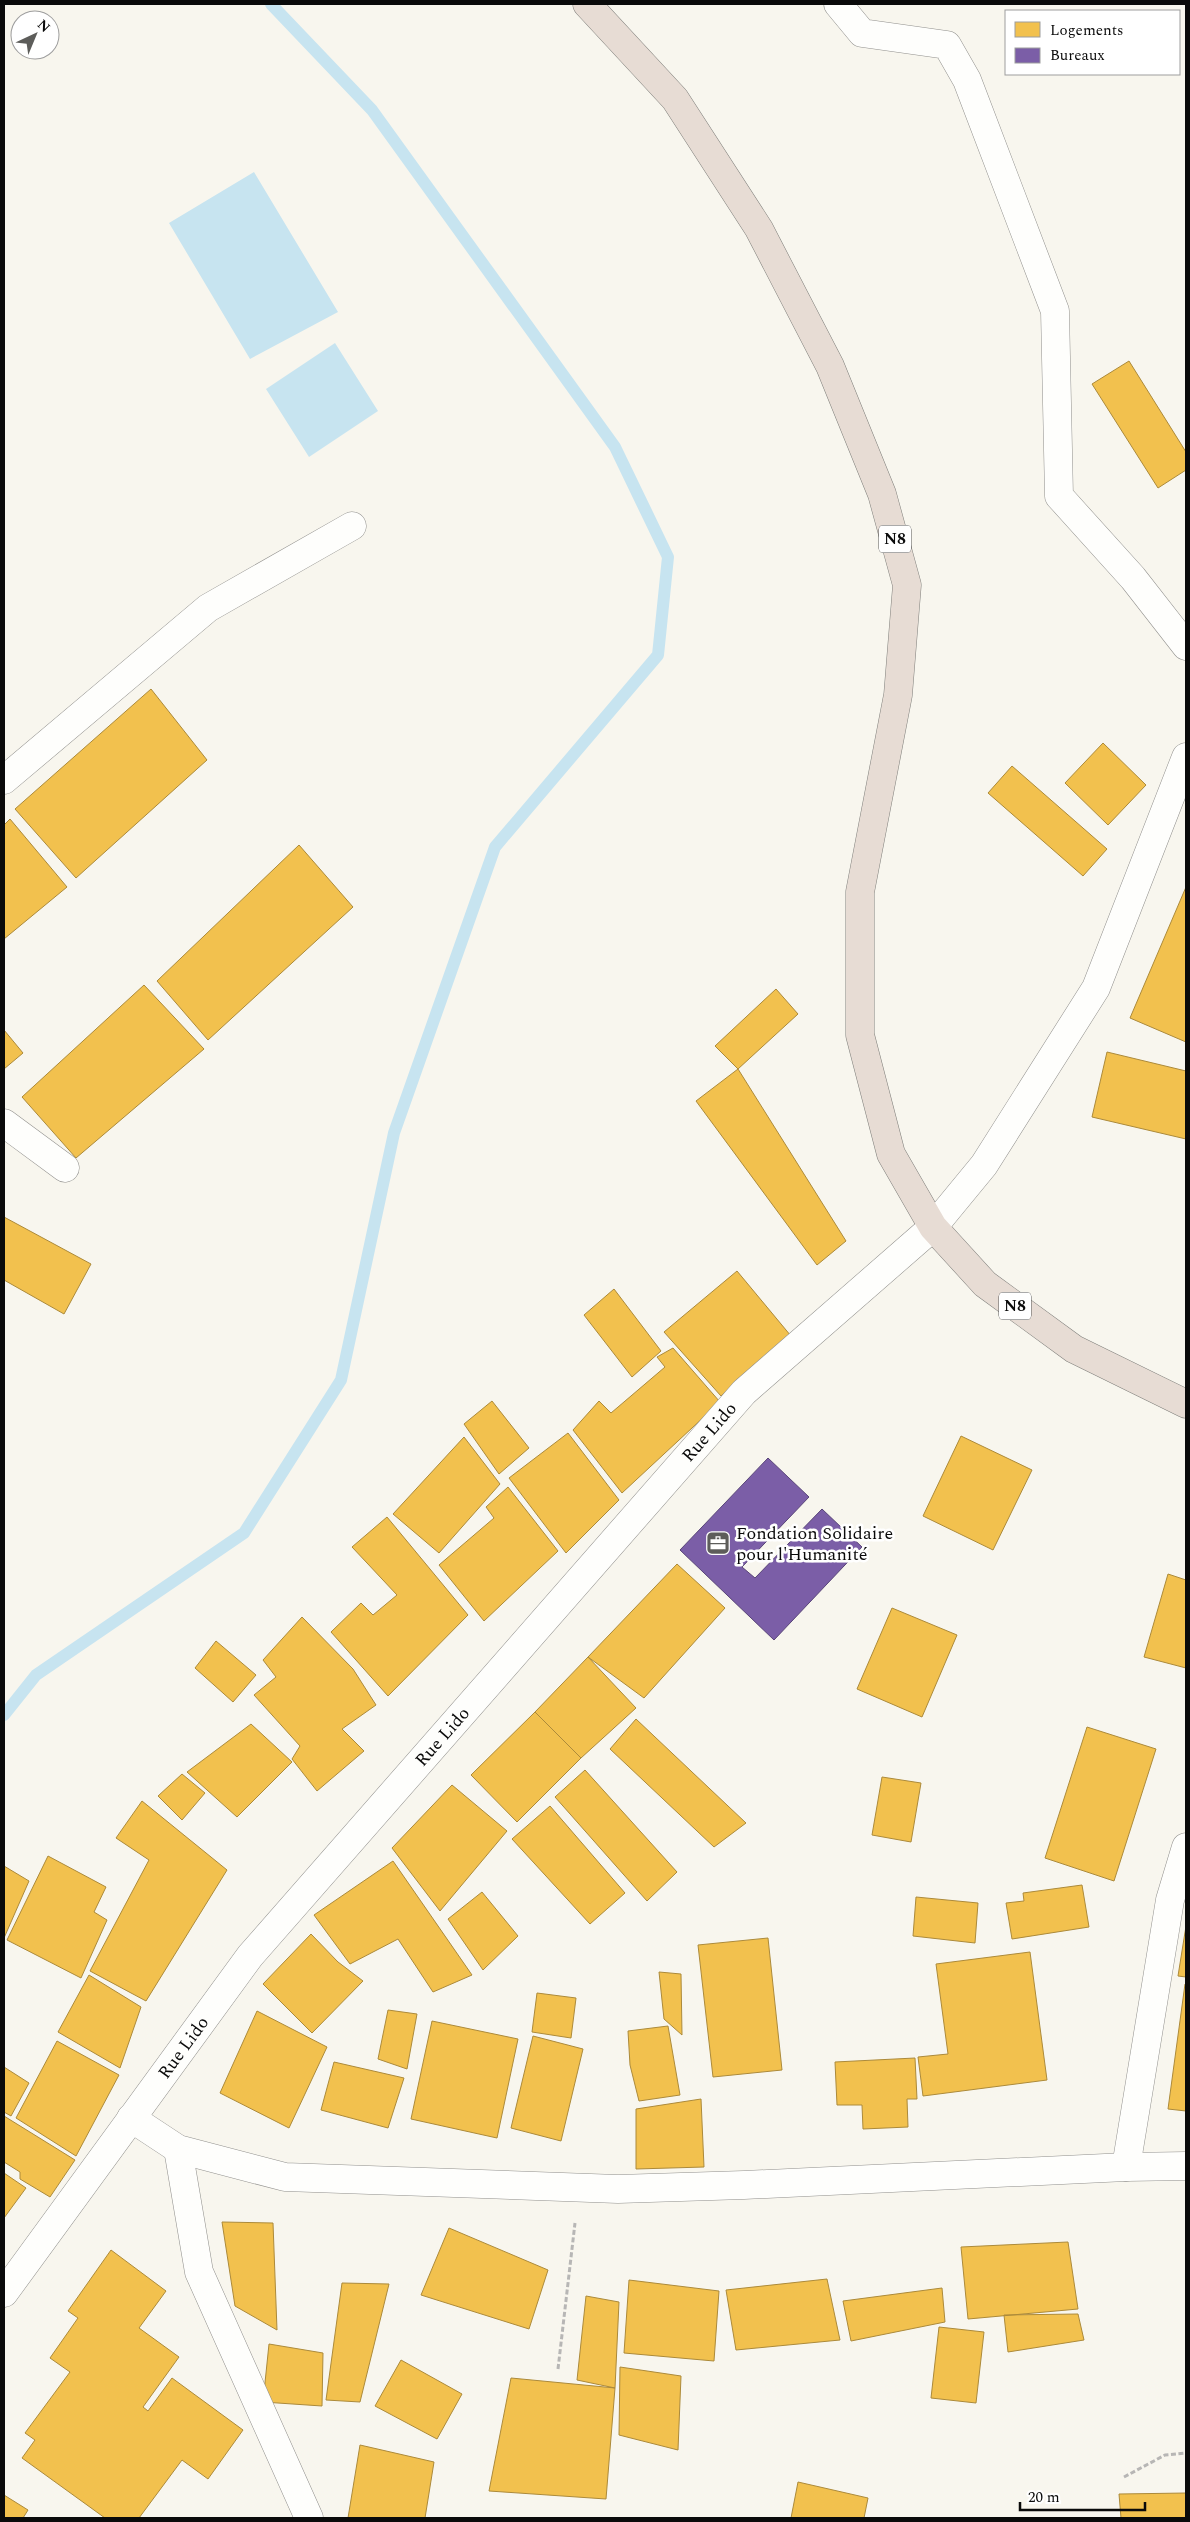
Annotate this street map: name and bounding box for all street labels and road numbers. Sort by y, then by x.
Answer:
road number: N8 [879,526,911,552]
road number: N8 [999,1292,1031,1320]
street label: Rue Lido [675,1396,743,1468]
street label: Rue Lido [408,1701,476,1773]
street label: Rue Lido [151,2010,215,2085]

